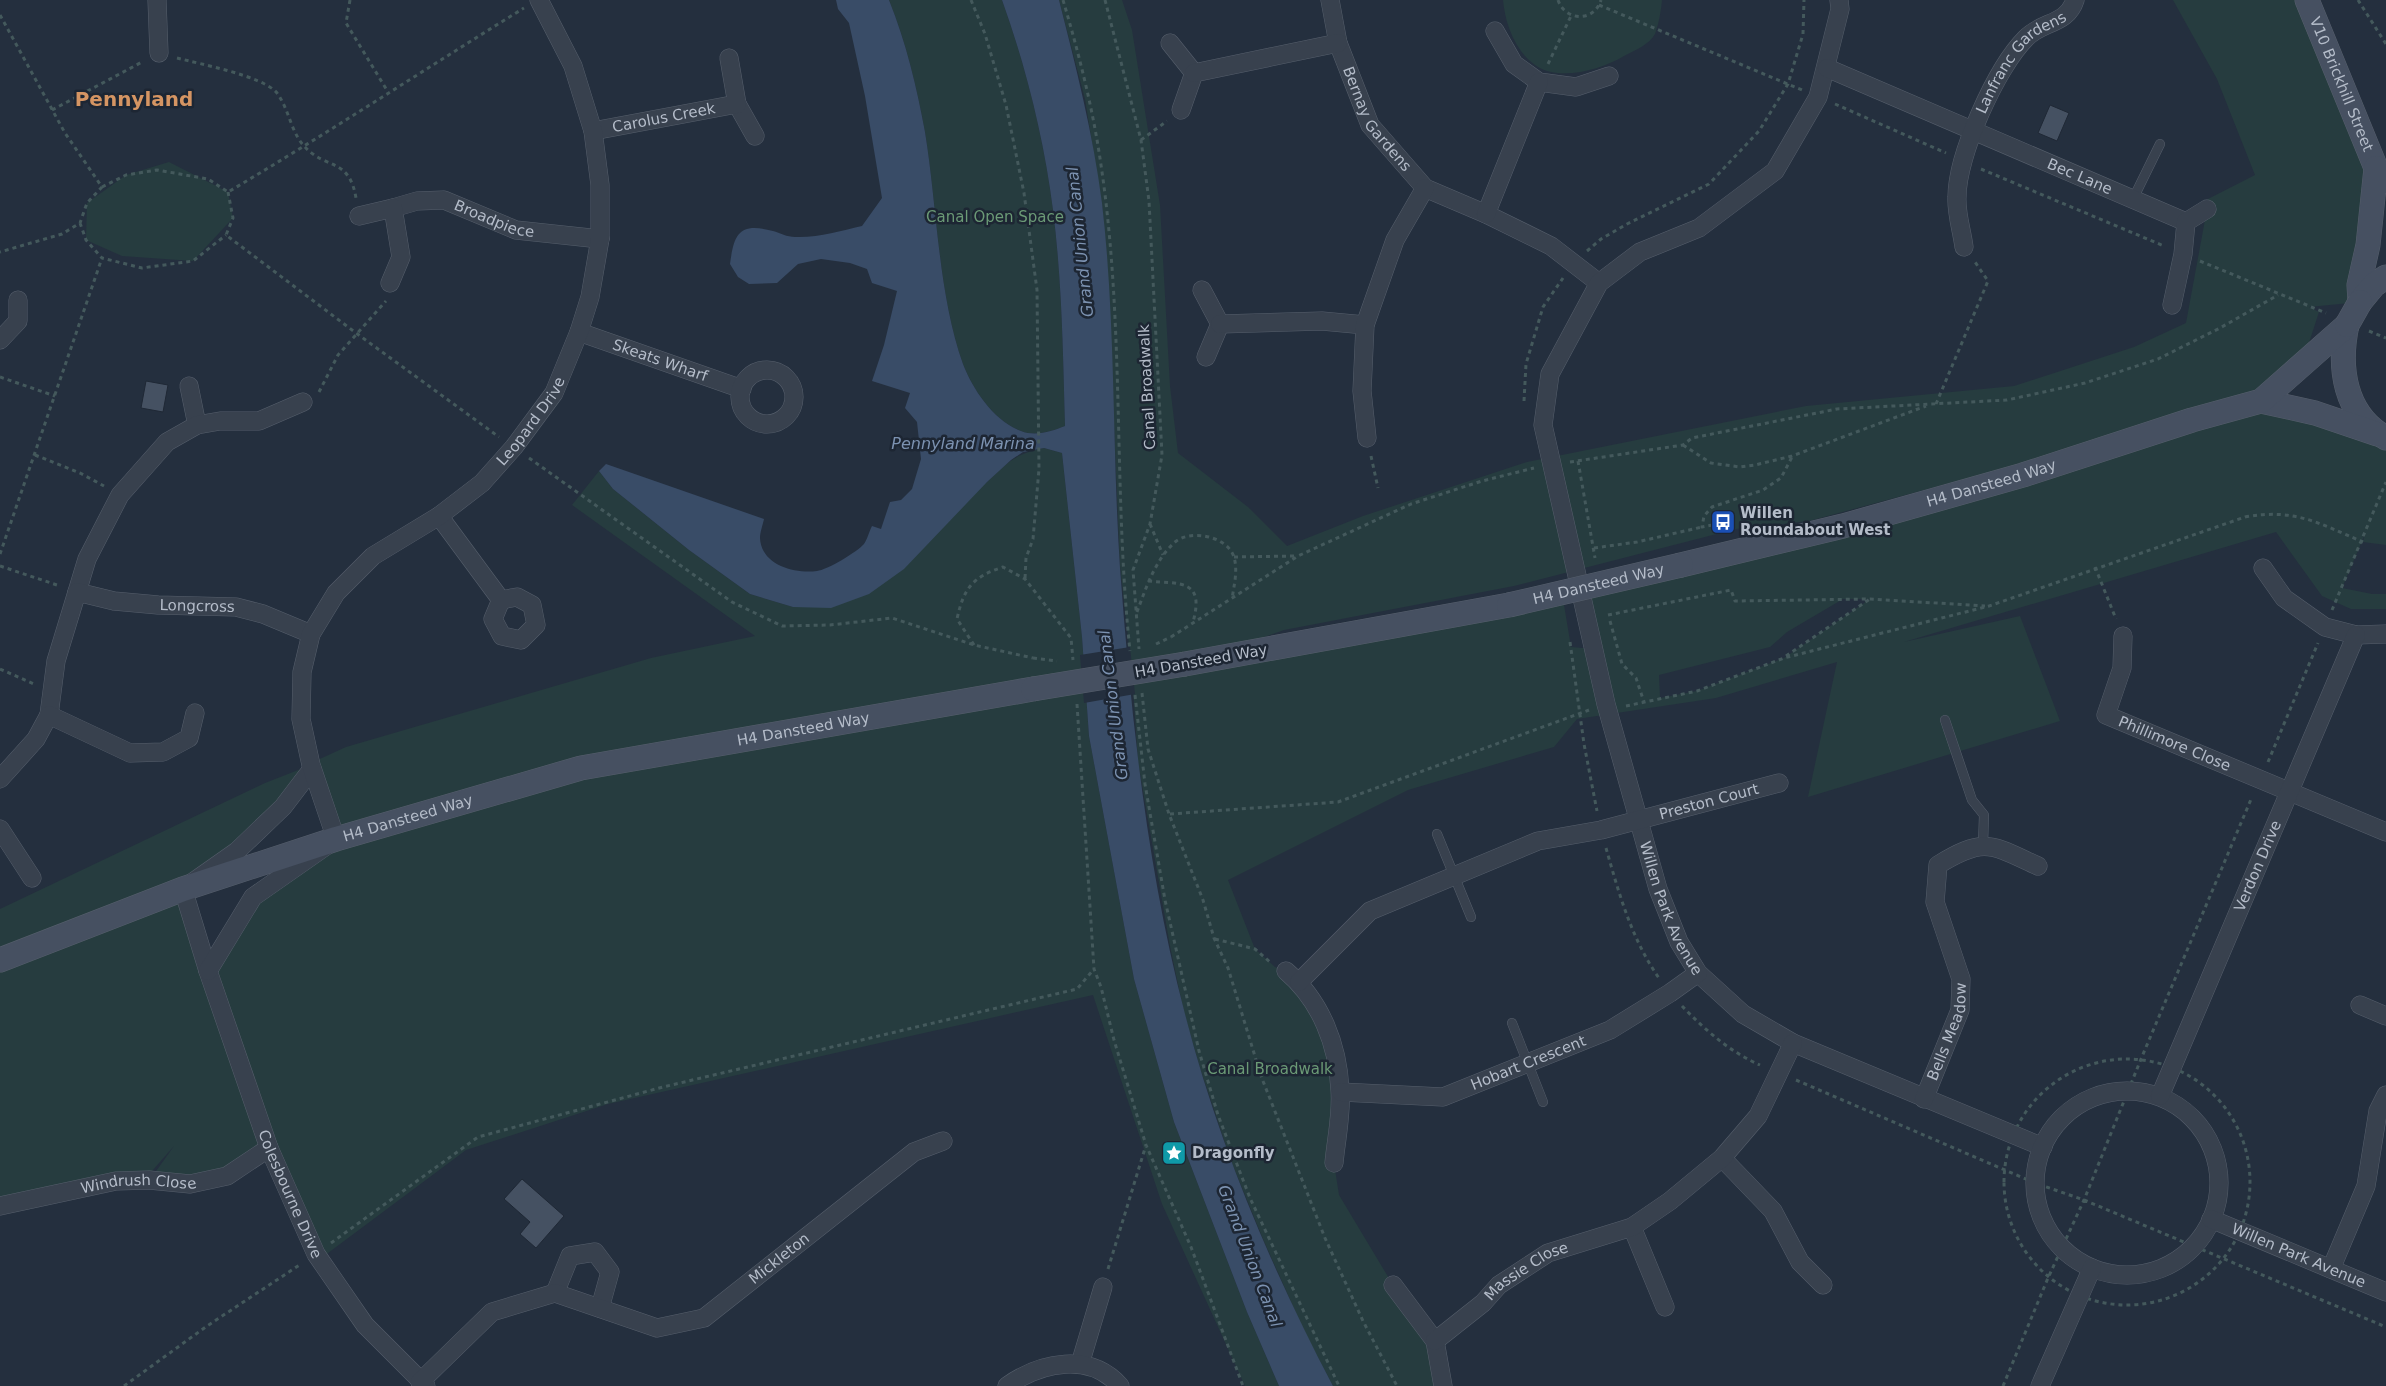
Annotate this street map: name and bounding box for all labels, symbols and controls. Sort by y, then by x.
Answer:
street label: Lanfranc Gardens [1972,8,2070,116]
street label: V10 Brickhill Street [2306,14,2377,154]
street label: Bernay Gardens [1339,64,1415,175]
district label: Pennyland [75,87,193,111]
street label: Carolus Creek [611,99,717,136]
street label: Bec Lane [2045,155,2115,198]
water label: Grand Union Canal [1063,165,1097,318]
street label: Broadpiece [451,196,535,241]
park label: Canal Open Space [926,208,1064,226]
street label: Canal Broadwalk [1135,323,1159,450]
street label: Skeats Wharf [610,335,711,386]
street label: Leopard Drive [493,374,569,469]
water label: Pennyland Marina [891,434,1035,453]
street label: H4 Dansteed Way [1924,456,2059,511]
place label: Willen Roundabout West [1740,504,1890,539]
bus stop icon: Willen Roundabout West [1710,509,1736,535]
street label: H4 Dansteed Way [1531,560,1666,608]
street label: Longcross [159,596,235,616]
water label: Grand Union Canal [1094,628,1132,781]
street label: H4 Dansteed Way [1133,640,1269,682]
street label: H4 Dansteed Way [736,709,871,750]
street label: Phillimore Close [2116,712,2233,775]
street label: Preston Court [1657,780,1761,823]
street label: H4 Dansteed Way [341,791,475,846]
street label: Verdon Drive [2230,818,2285,914]
street label: Willen Park Avenue [1636,839,1706,979]
street label: Bells Meadow [1923,982,1970,1083]
street label: Hobart Crescent [1468,1032,1588,1094]
park label: Canal Broadwalk [1207,1060,1333,1078]
street label: Colesbourne Drive [254,1127,326,1261]
place icon: Dragonfly [1161,1140,1187,1166]
place label: Dragonfly [1192,1144,1275,1162]
street label: Windrush Close [79,1171,198,1197]
water label: Grand Union Canal [1214,1182,1286,1330]
street label: Willen Park Avenue [2229,1220,2368,1292]
street label: Mickleton [745,1229,813,1288]
street label: Massie Close [1480,1238,1570,1304]

